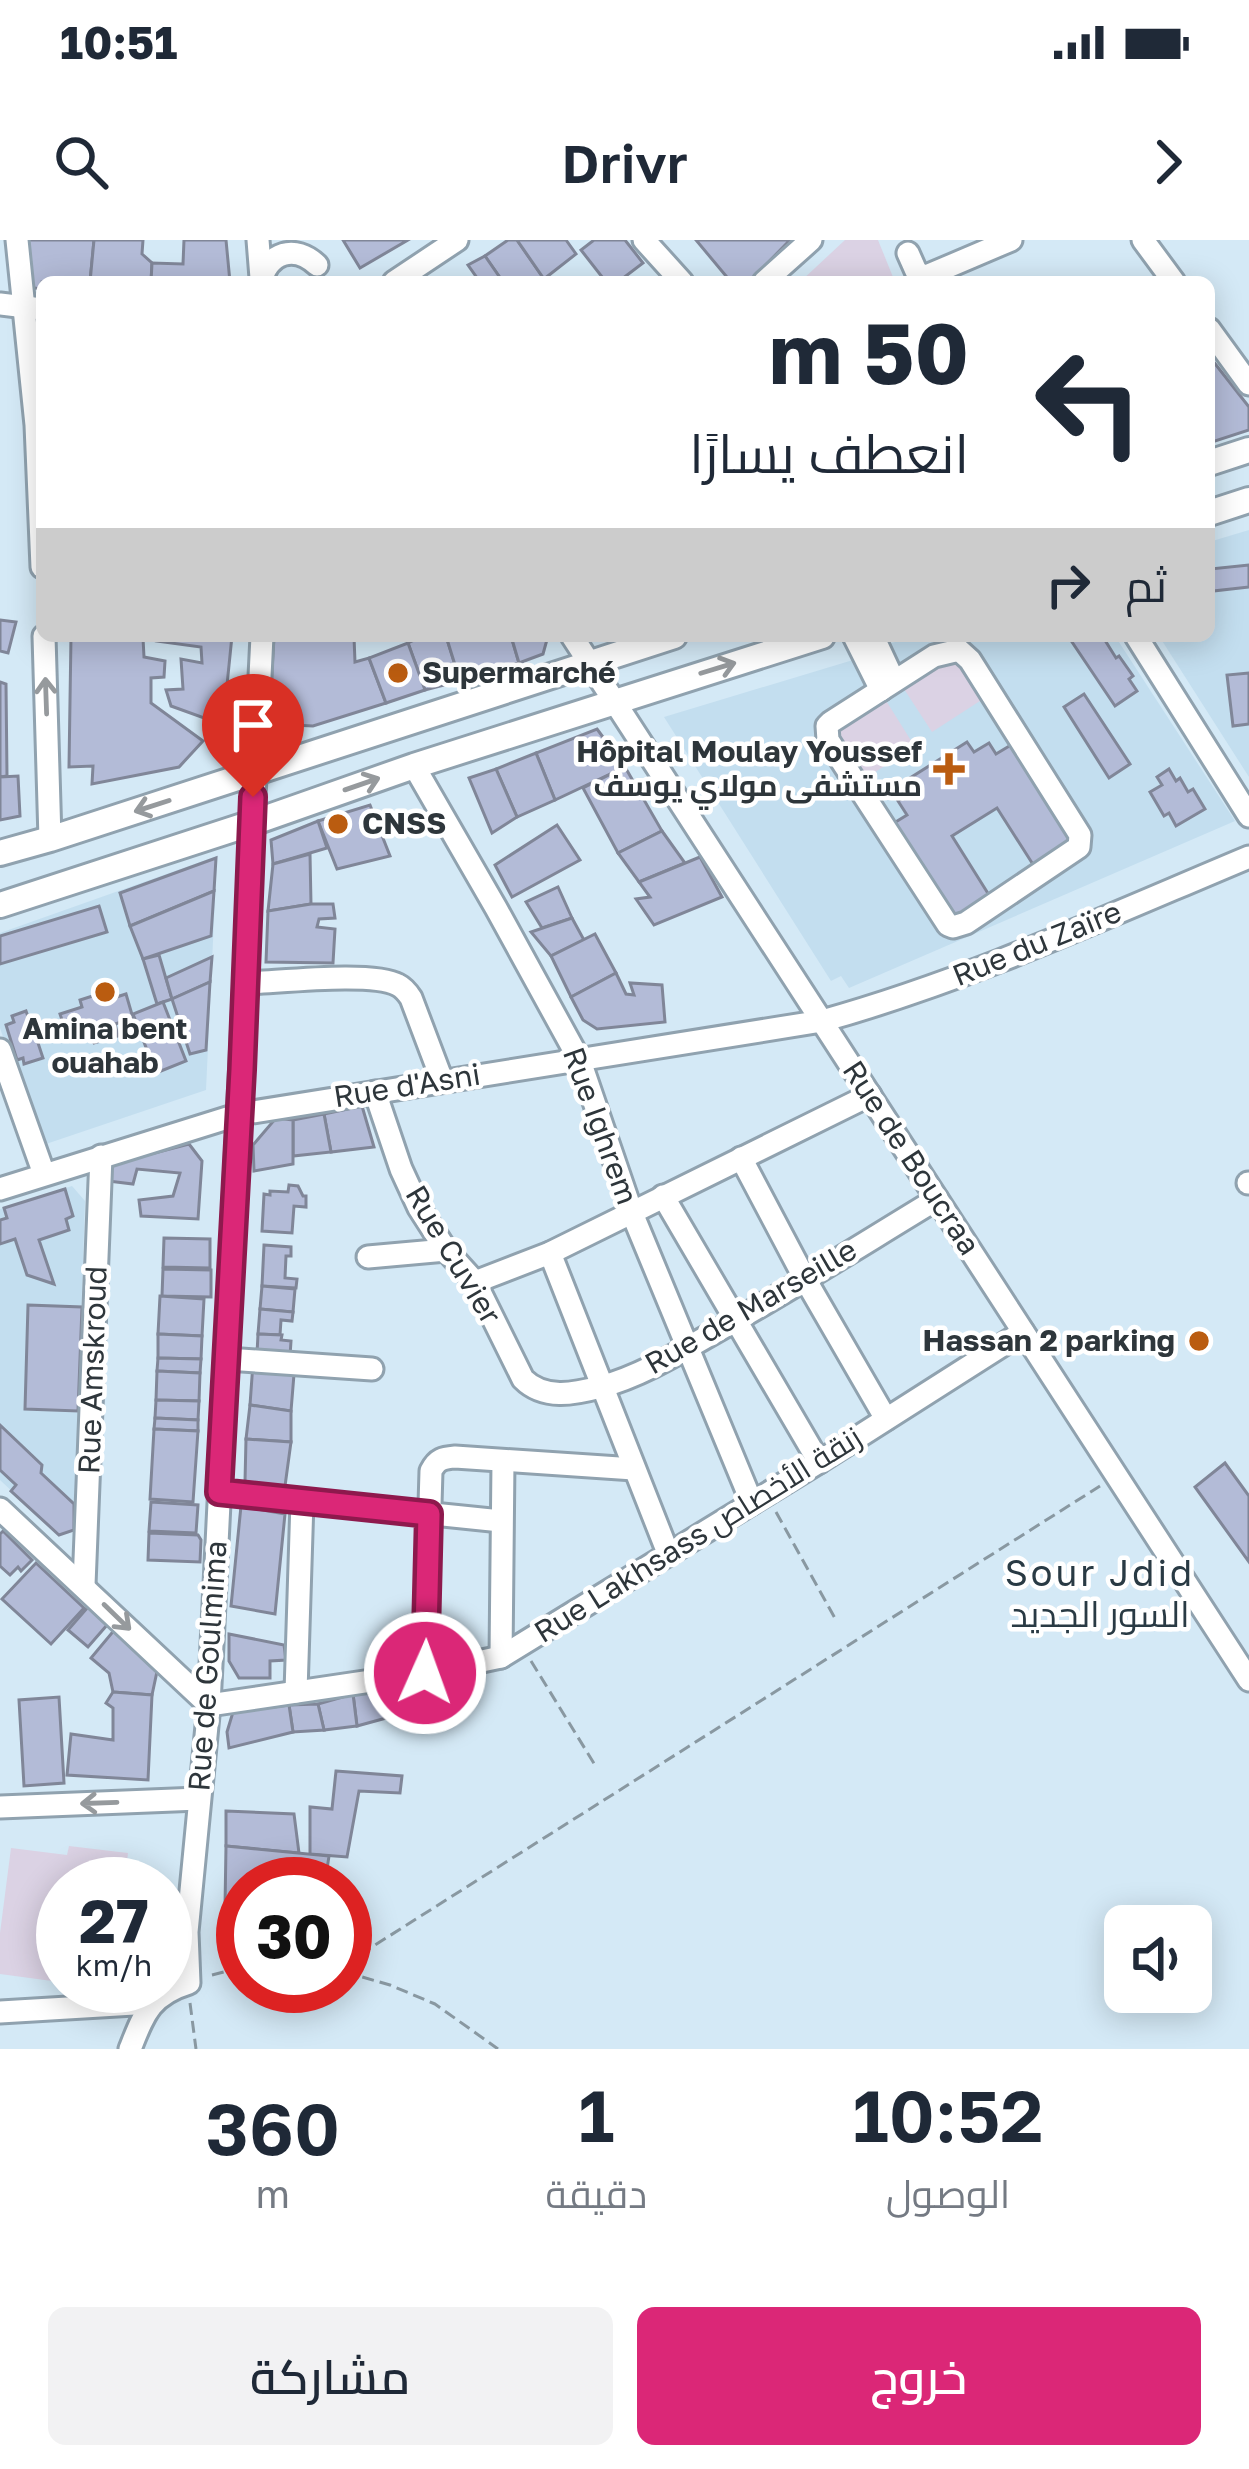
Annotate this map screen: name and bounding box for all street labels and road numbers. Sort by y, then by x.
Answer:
street label: Rue du Zaïre [947,893,1126,993]
street label: Rue Ighrem [556,1042,646,1209]
street label: Rue de Boucraa [836,1054,988,1261]
street label: Rue d'Asni [331,1056,483,1114]
street label: Rue Cuvier [398,1179,509,1331]
street label: Rue de Marseille [638,1231,863,1381]
street label: Rue Amskroud [70,1265,114,1475]
street label: Rue Lakhsass زنقة الأخصاص [527,1419,868,1651]
street label: Rue de Goulmima [180,1539,234,1792]

